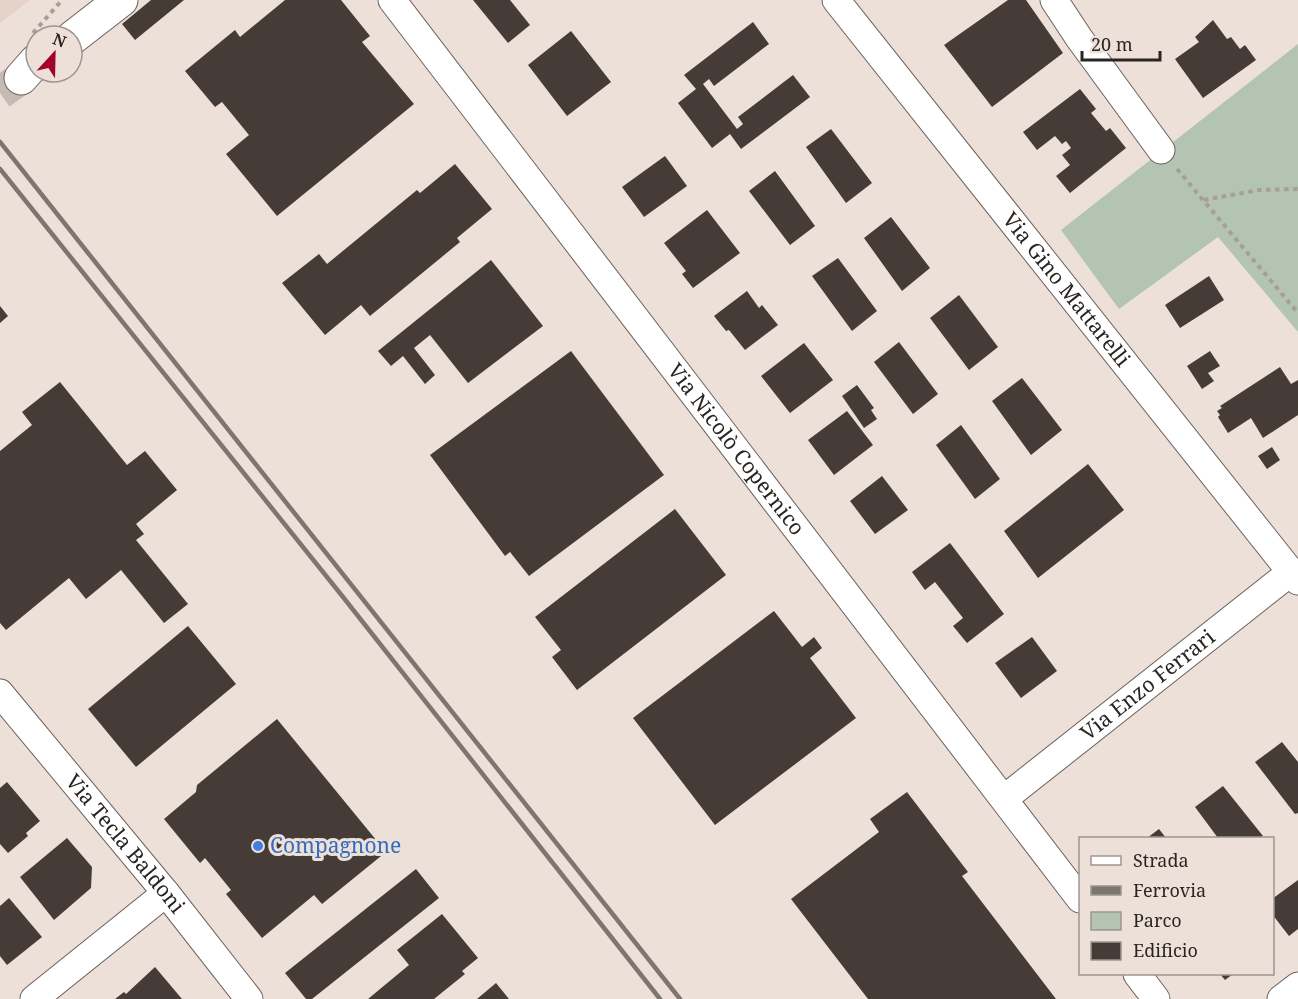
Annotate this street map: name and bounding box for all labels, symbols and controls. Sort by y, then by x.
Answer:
north arrow [24,24,84,84]
scale bar [1082,24,1160,62]
text: N [50,28,70,53]
text: 20 m [1091,32,1133,56]
street label: Via Gino Mattarelli [997,206,1137,372]
street label: Via Nicolò Copernico [662,357,812,541]
street label: Via Enzo Ferrari [1074,622,1220,746]
street label: Via Tecla Baldoni [60,768,192,919]
place label: Compagnone [270,831,401,859]
legend [1079,837,1274,975]
marker: Compagnone [251,839,265,853]
text: Strada [1133,848,1189,872]
text: Ferrovia [1133,878,1206,902]
text: Parco [1133,908,1182,932]
text: Edificio [1133,938,1198,962]

